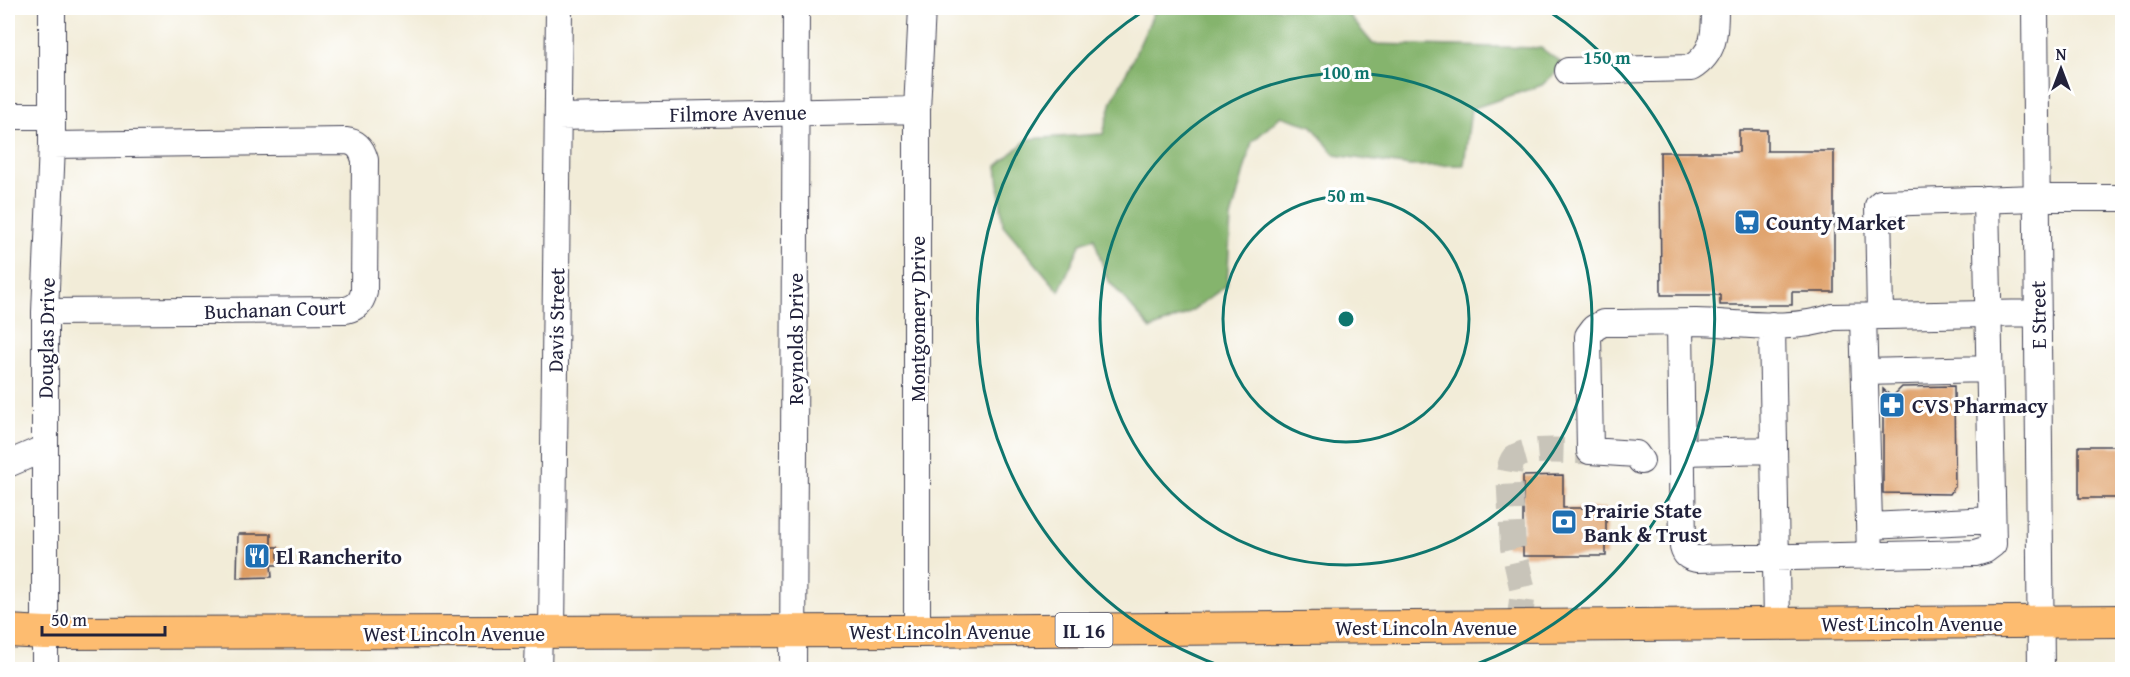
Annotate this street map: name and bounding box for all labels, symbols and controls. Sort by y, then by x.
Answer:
north arrow [2031,39,2091,99]
text: N [2056,42,2067,66]
text: 150 m [1583,44,1631,71]
text: 100 m [1322,59,1370,86]
street label: Filmore Avenue [669,96,807,130]
text: 50 m [1327,182,1366,209]
supermarket icon: County Market [1732,207,1762,237]
place label: County Market [1766,207,1905,238]
street label: Montgomery Drive [902,236,933,402]
street label: Davis Street [540,267,572,373]
street label: Reynolds Drive [780,273,811,405]
street label: Douglas Drive [29,277,63,399]
street label: E Street [2022,280,2054,349]
street label: Buchanan Court [204,291,347,327]
centre of rings [1336,309,1356,329]
pharmacy icon: CVS Pharmacy [1877,390,1907,420]
place label: CVS Pharmacy [1912,390,2048,421]
place label: Prairie State Bank & Trust [1584,495,1707,550]
bank icon: Prairie State Bank & Trust [1549,507,1579,537]
restaurant icon: El Rancherito [242,541,272,571]
place label: El Rancherito [276,541,402,572]
scale bar [42,599,165,637]
text: 50 m [51,606,87,633]
street label: West Lincoln Avenue [1821,608,2003,639]
street label: West Lincoln Avenue [1335,612,1517,643]
road number: IL 16 [1056,613,1112,647]
street label: West Lincoln Avenue [849,616,1031,647]
street label: West Lincoln Avenue [363,618,545,649]

